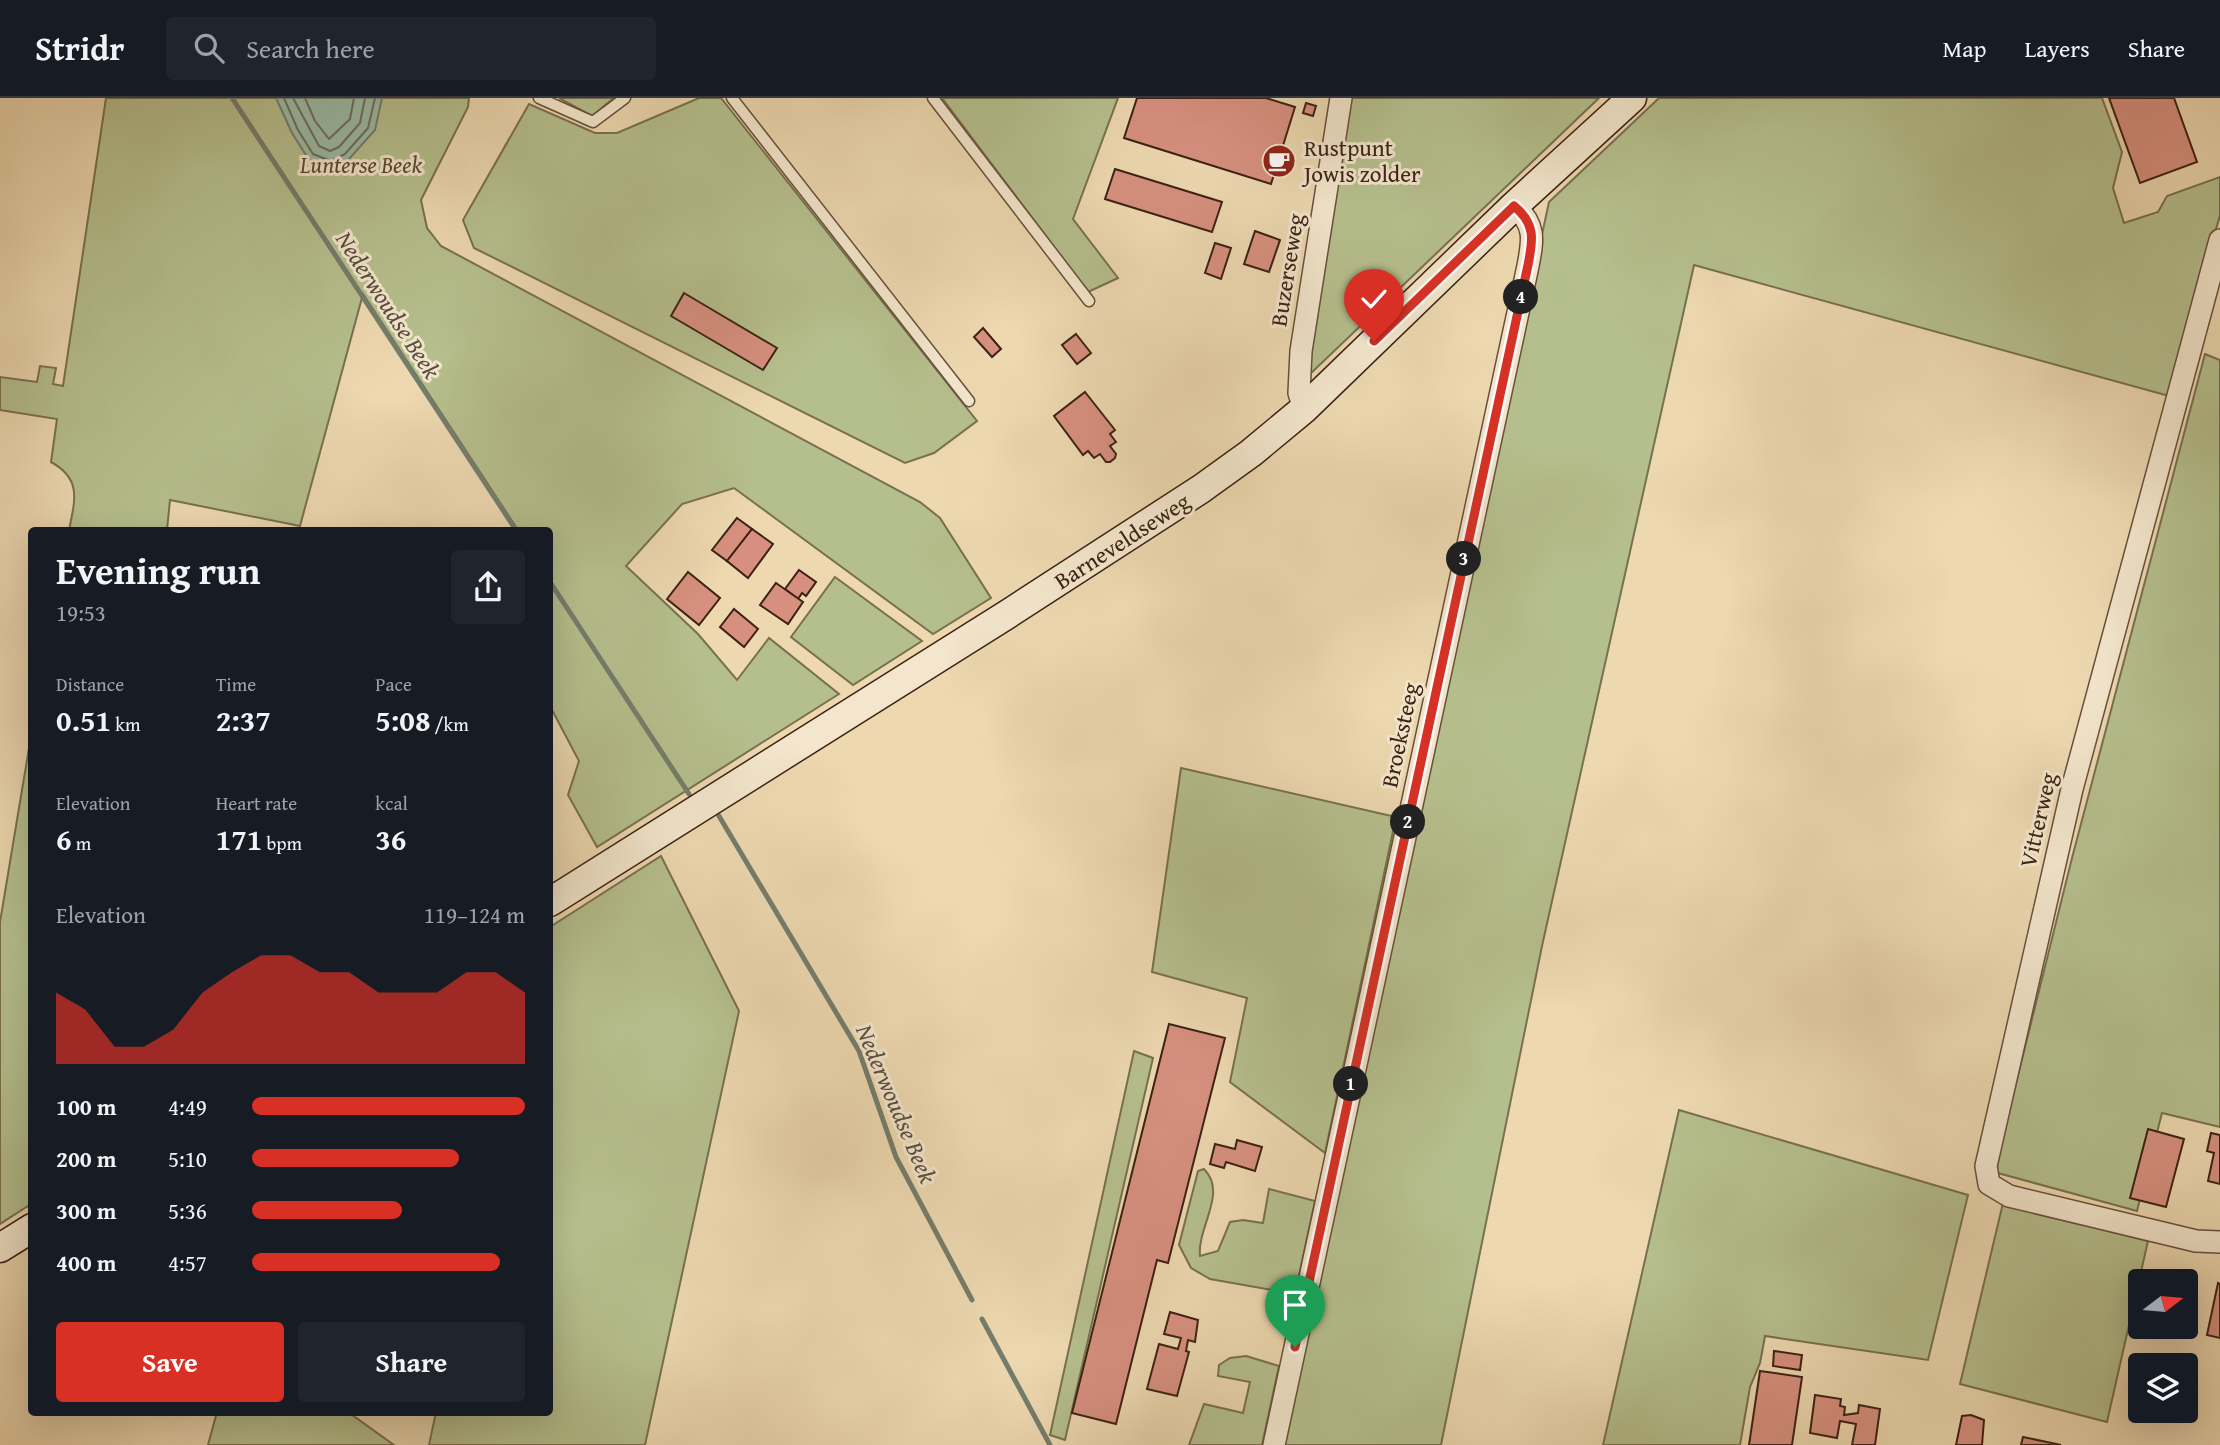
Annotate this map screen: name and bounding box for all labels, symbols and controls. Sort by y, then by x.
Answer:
search box [166,17,656,80]
text: Stridr [35,24,124,72]
icon: search [190,29,228,67]
text: Search here [246,29,375,68]
text: Map [1943,31,1986,66]
text: Layers [2024,31,2090,66]
text: Share [2128,31,2185,66]
place label: Rustpunt Jowis zolder [1301,131,1421,190]
cafe icon: Rustpunt Jowis zolder [1260,142,1298,180]
park label: Lunterse Beek [299,148,422,181]
street label: Buzerseweg [1261,211,1312,329]
water label: Nederwoudse Beek [327,223,449,385]
pin [1344,269,1404,341]
icon: check [1355,280,1393,318]
pin: 4 [1504,280,1538,314]
text: 4 [1516,282,1525,310]
street label: Barneveldseweg [1048,484,1196,597]
text: Evening run [56,542,260,598]
pin: 3 [1446,542,1482,576]
text: 3 [1459,544,1468,572]
button: share [451,550,525,624]
text: 19:53 [56,596,106,629]
text: Distance [56,670,124,698]
text: Time [216,670,256,698]
text: Pace [375,670,412,698]
street label: Broeksteeg [1372,679,1427,790]
text: 0.51 [56,698,111,742]
text: 2:37 [216,698,271,742]
text: 5:08 [375,698,430,742]
text: km [111,710,140,738]
text: /km [430,710,469,738]
street label: Vitterweg [2011,769,2065,870]
text: Elevation [56,789,130,817]
text: Heart rate [216,789,297,817]
text: kcal [375,789,408,817]
pin: 2 [1390,804,1426,840]
text: 2 [1403,807,1412,835]
text: 6 [56,817,72,861]
text: 171 [216,817,262,861]
text: 36 [375,817,406,861]
text: m [72,829,91,857]
text: bpm [262,829,302,857]
text: Elevation [56,898,146,931]
text: 119–124 m [424,898,525,931]
water label: Nederwoudse Beek [847,1018,946,1189]
pin: 1 [1334,1066,1368,1102]
text: 1 [1346,1069,1355,1097]
text: 100 m [56,1090,117,1123]
text: 4:49 [168,1090,207,1123]
text: 200 m [56,1142,117,1175]
text: 5:10 [168,1142,207,1175]
text: 300 m [56,1194,117,1227]
text: 5:36 [168,1194,207,1227]
text: 400 m [56,1246,117,1279]
text: 4:57 [168,1246,207,1279]
north arrow [2128,1269,2198,1339]
map controls [2128,1269,2198,1423]
pin [1265,1275,1325,1347]
icon: arrive [1276,1286,1314,1324]
button: Save [56,1322,284,1402]
button: Share [298,1322,525,1402]
button: layers [2128,1353,2198,1423]

